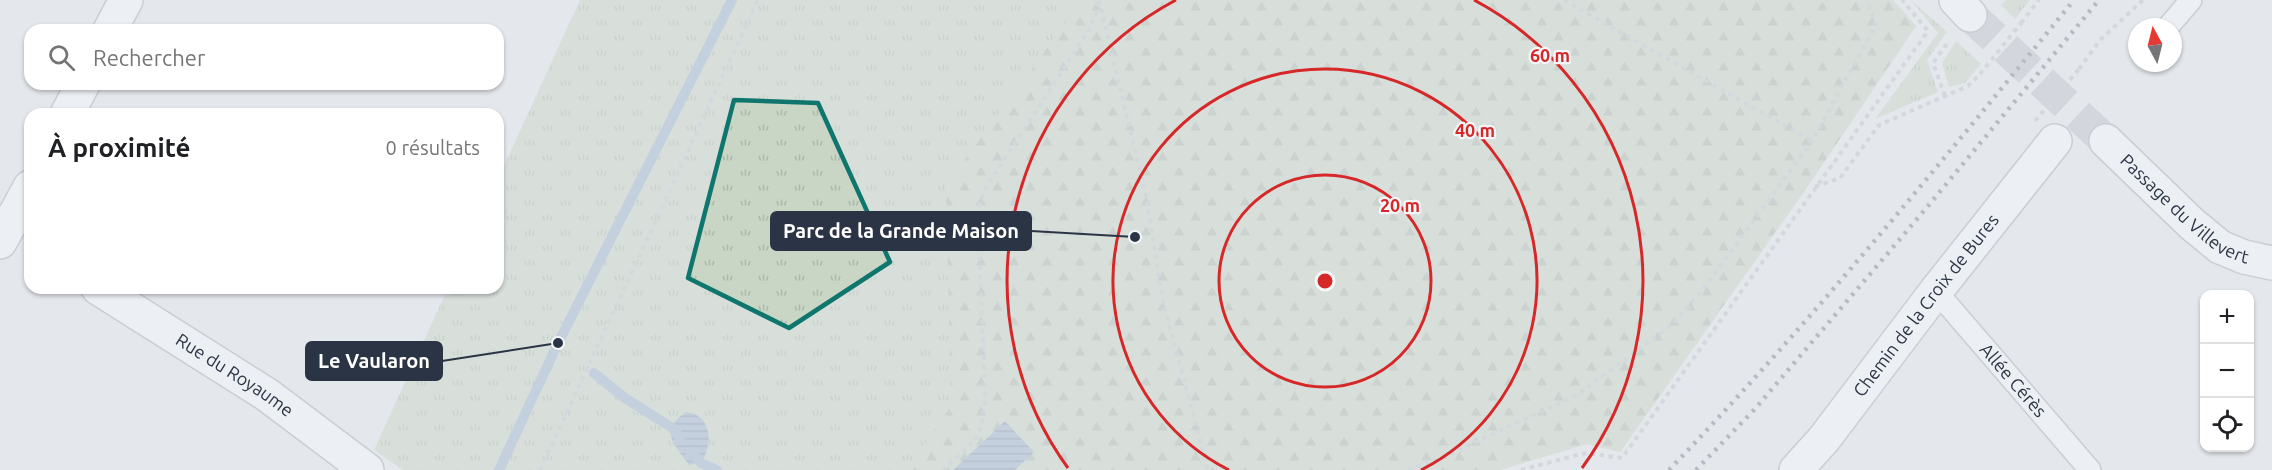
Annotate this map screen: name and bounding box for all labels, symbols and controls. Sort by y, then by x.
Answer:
north arrow [2128,18,2182,72]
search box [24,24,504,90]
icon: search [45,41,78,74]
text: Rechercher [93,45,205,70]
text: 60 m [1530,45,1570,65]
text: 40 m [1455,120,1495,140]
text: À proximité [48,133,190,162]
text: 0 résultats [386,136,480,159]
street label: Passage du Villevert [2117,150,2251,267]
text: 20 m [1380,195,1420,215]
street label: Chemin de la Croix de Bures [1849,209,2002,400]
callout: Parc de la Grande Maison [771,212,1031,250]
text: Parc de la Grande Maison [783,219,1019,242]
centre of rings [1315,271,1335,291]
map controls [2200,290,2254,452]
button: + [2200,290,2254,344]
street label: Rue du Royaume [173,329,298,420]
street label: Allée Cérès [1977,339,2051,421]
callout: Le Vaularon [306,342,442,380]
button: − [2200,344,2254,398]
text: Le Vaularon [318,349,430,372]
button: locate [2200,398,2254,452]

